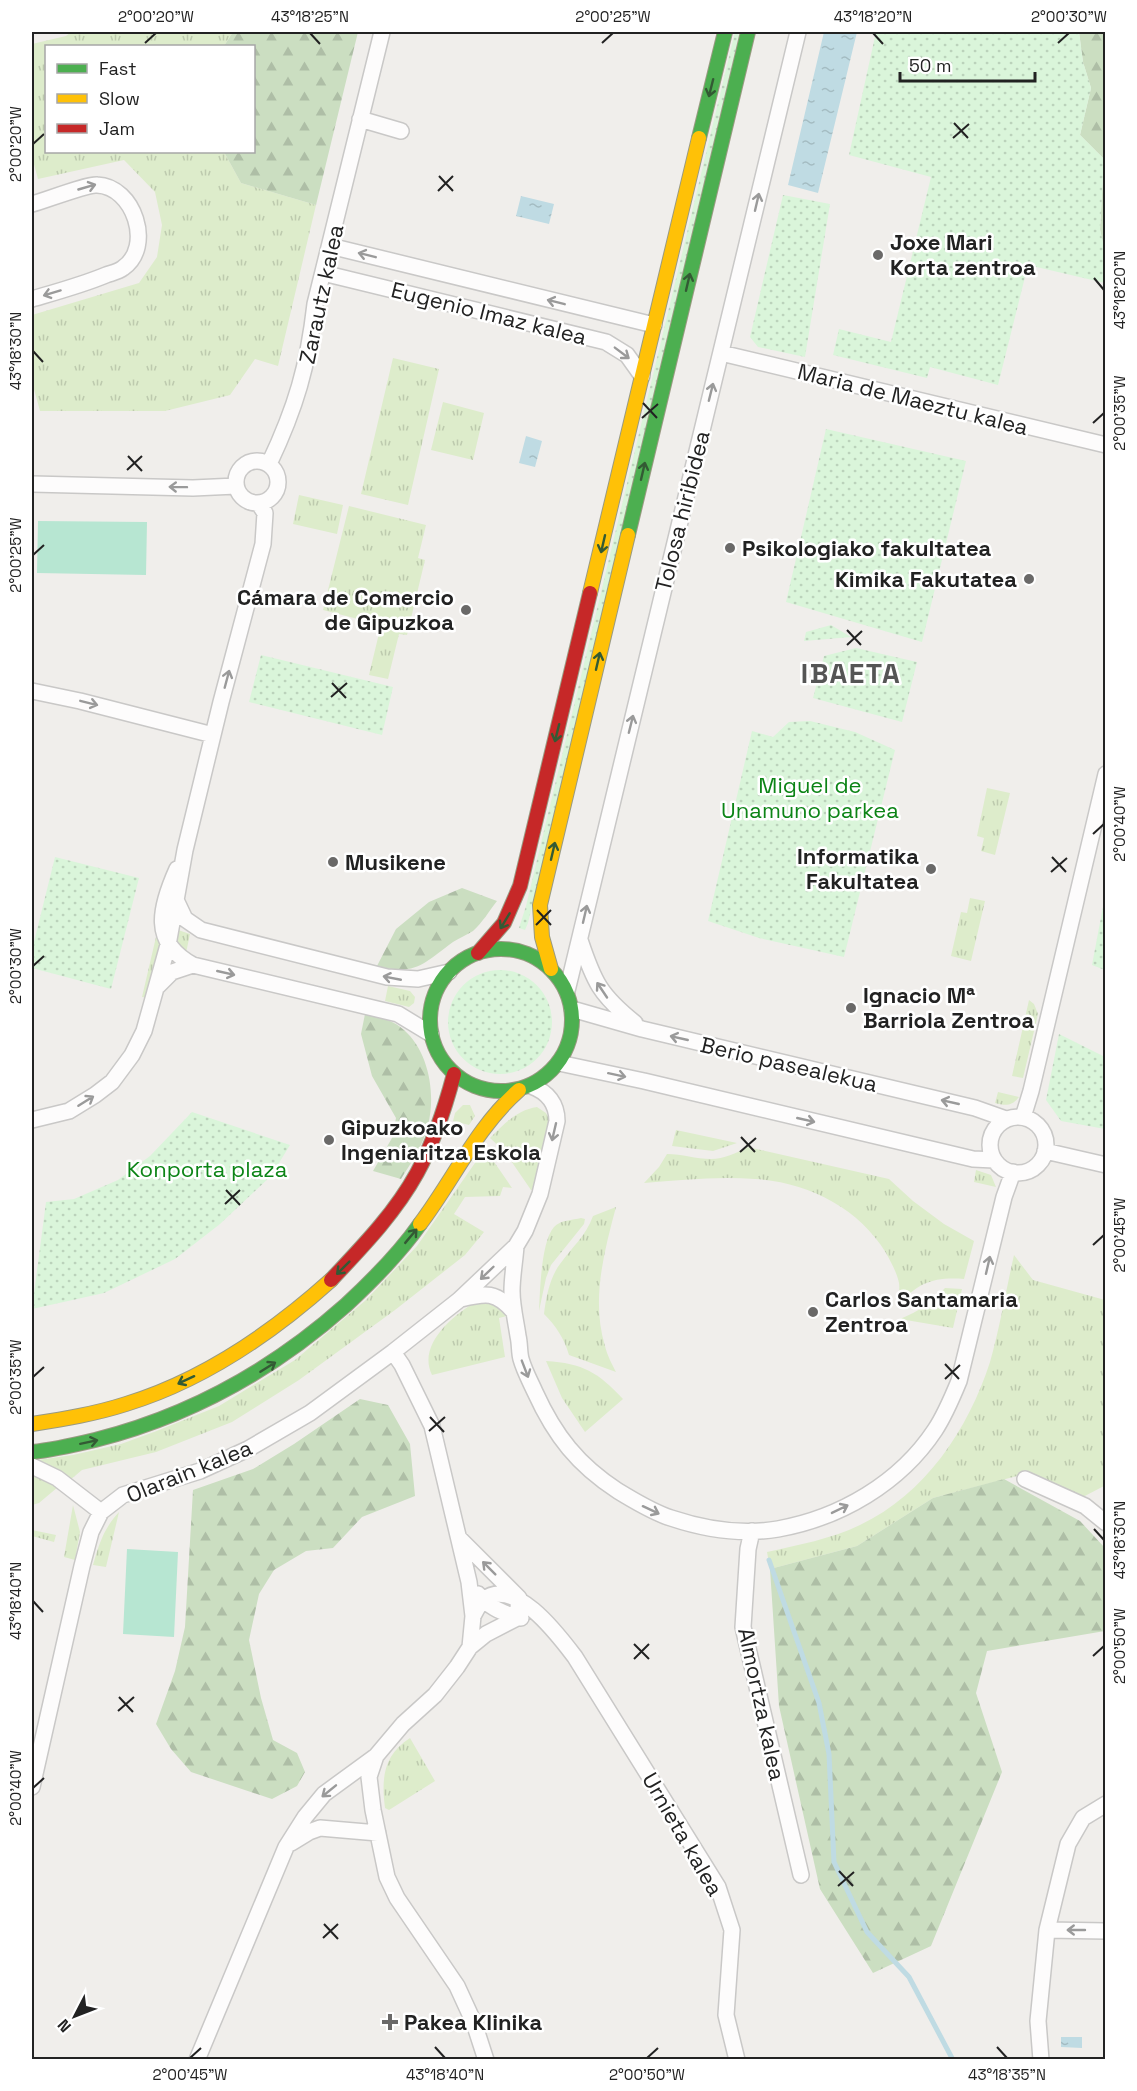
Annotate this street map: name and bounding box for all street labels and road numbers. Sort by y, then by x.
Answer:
street label: Zarautz kalea [293,221,349,366]
street label: Eugenio Imaz kalea [388,275,590,351]
street label: Maria de Maeztu kalea [795,357,1031,441]
street label: Tolosa hiribidea [648,427,716,594]
street label: Berio pasealekua [698,1030,881,1098]
street label: Olarain kalea [122,1433,256,1509]
street label: Almortza kalea [732,1625,792,1783]
street label: Urnieta kalea [636,1767,730,1901]

